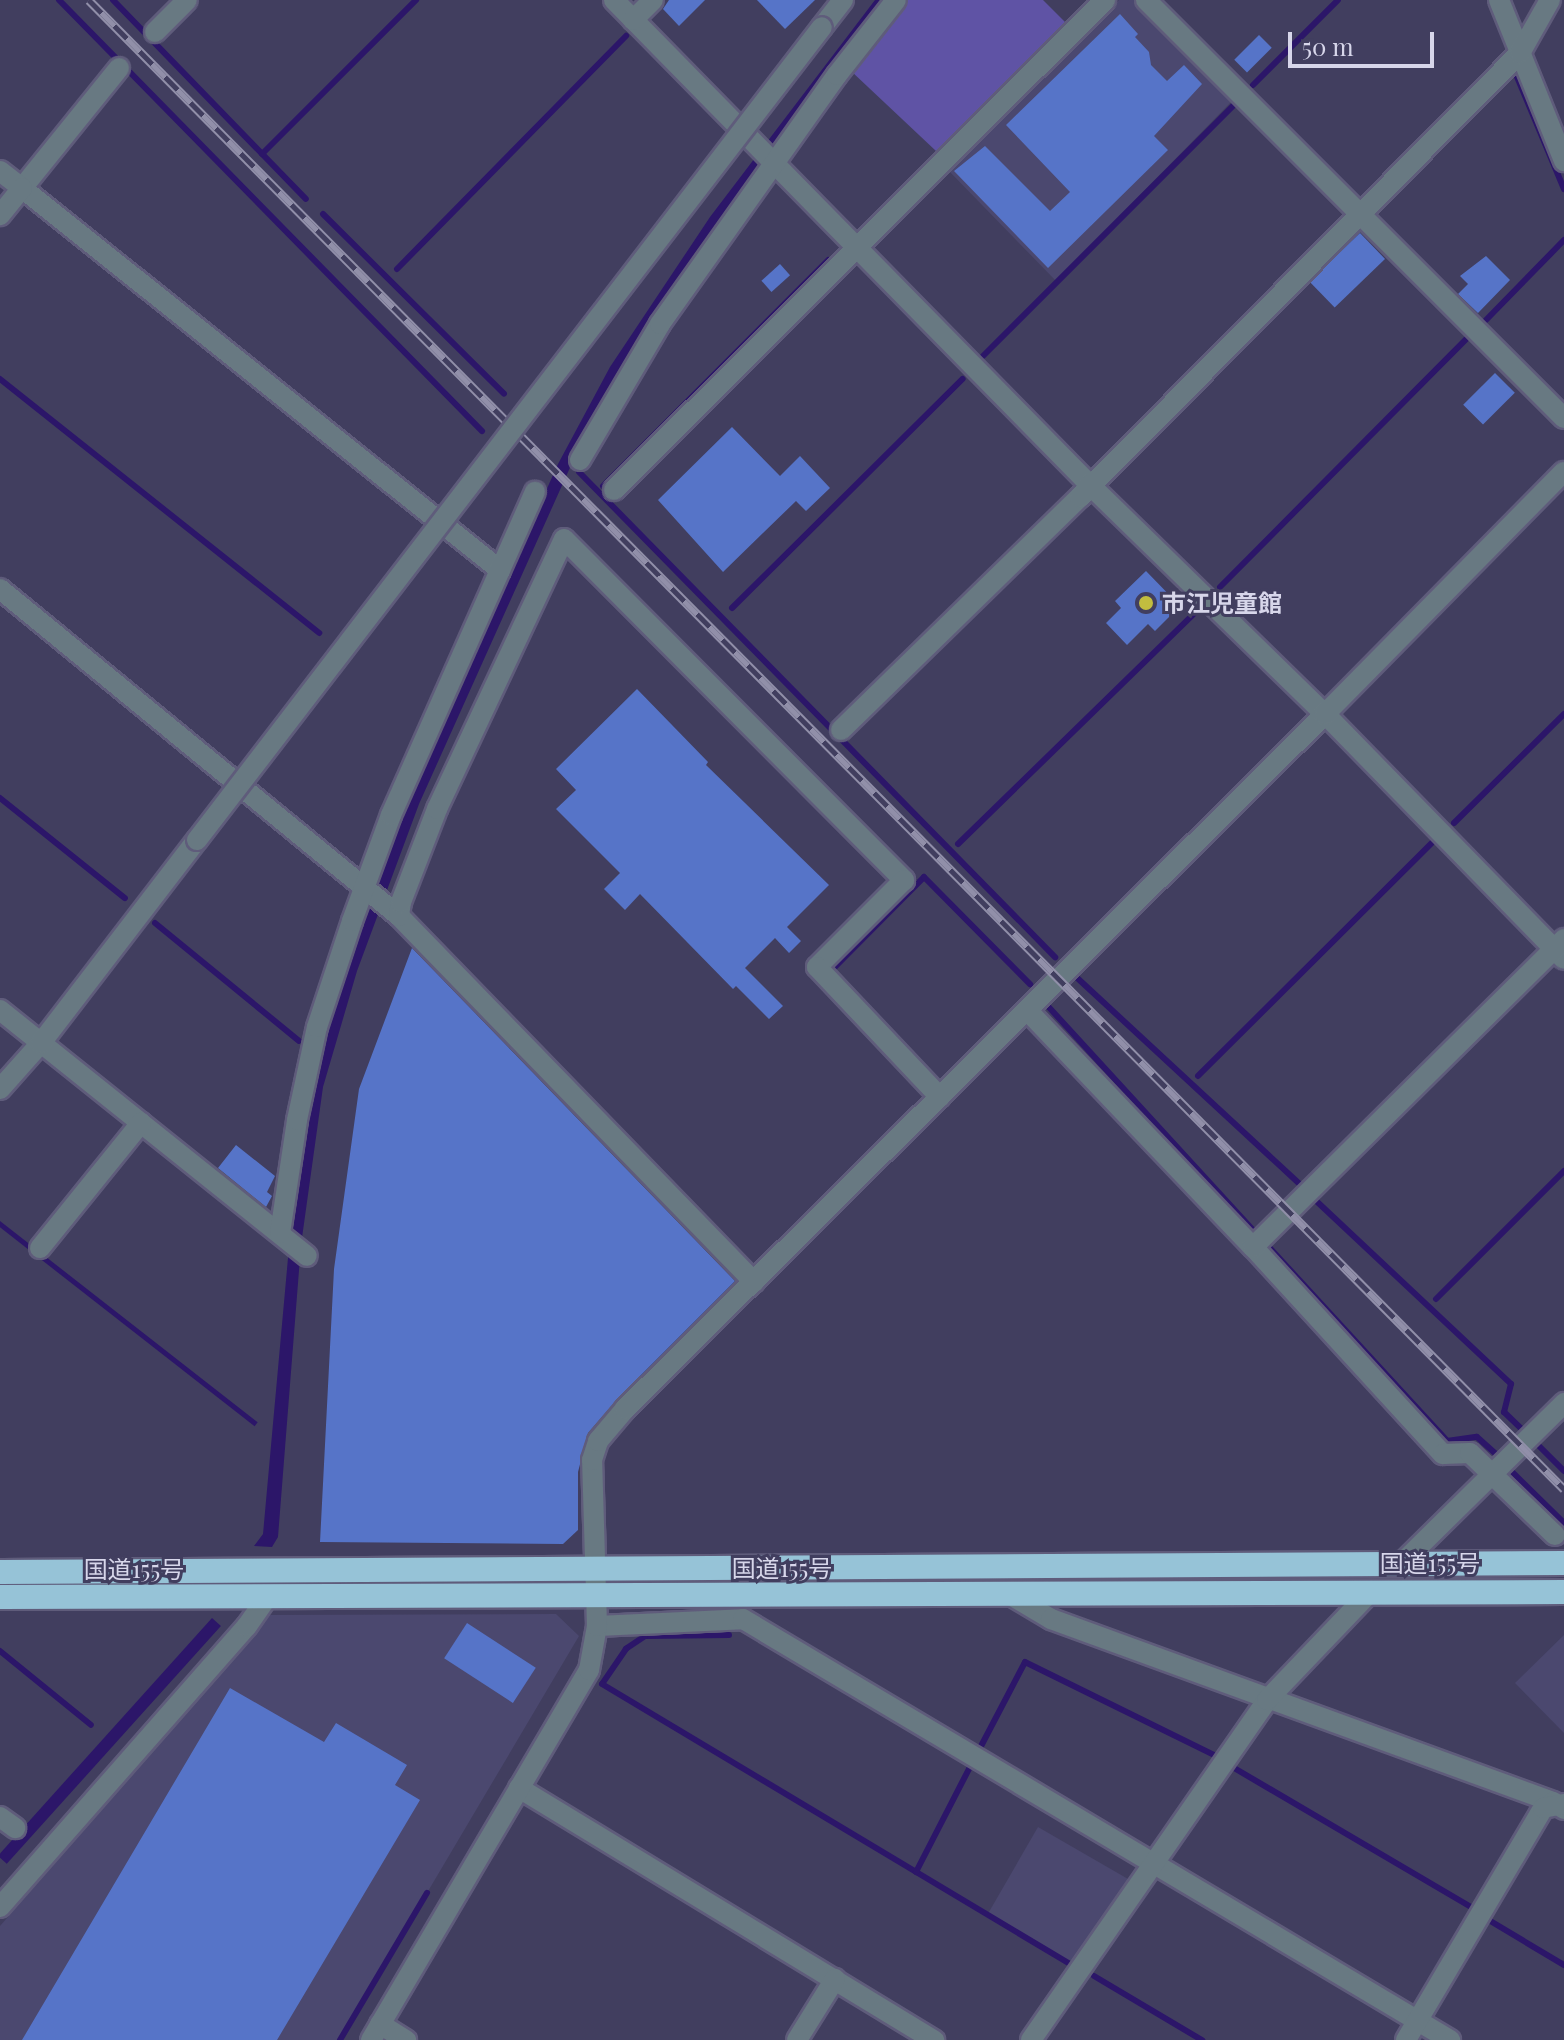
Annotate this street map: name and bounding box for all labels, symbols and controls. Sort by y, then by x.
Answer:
scale bar [1292,16,1438,66]
text: 50 m [1302,30,1354,62]
place label: 市江児童館 [1162,589,1282,617]
marker: 市江児童館 [1137,594,1155,612]
street label: 国道155号 [1380,1549,1480,1577]
street label: 国道155号 [732,1554,832,1582]
street label: 国道155号 [84,1555,184,1583]

